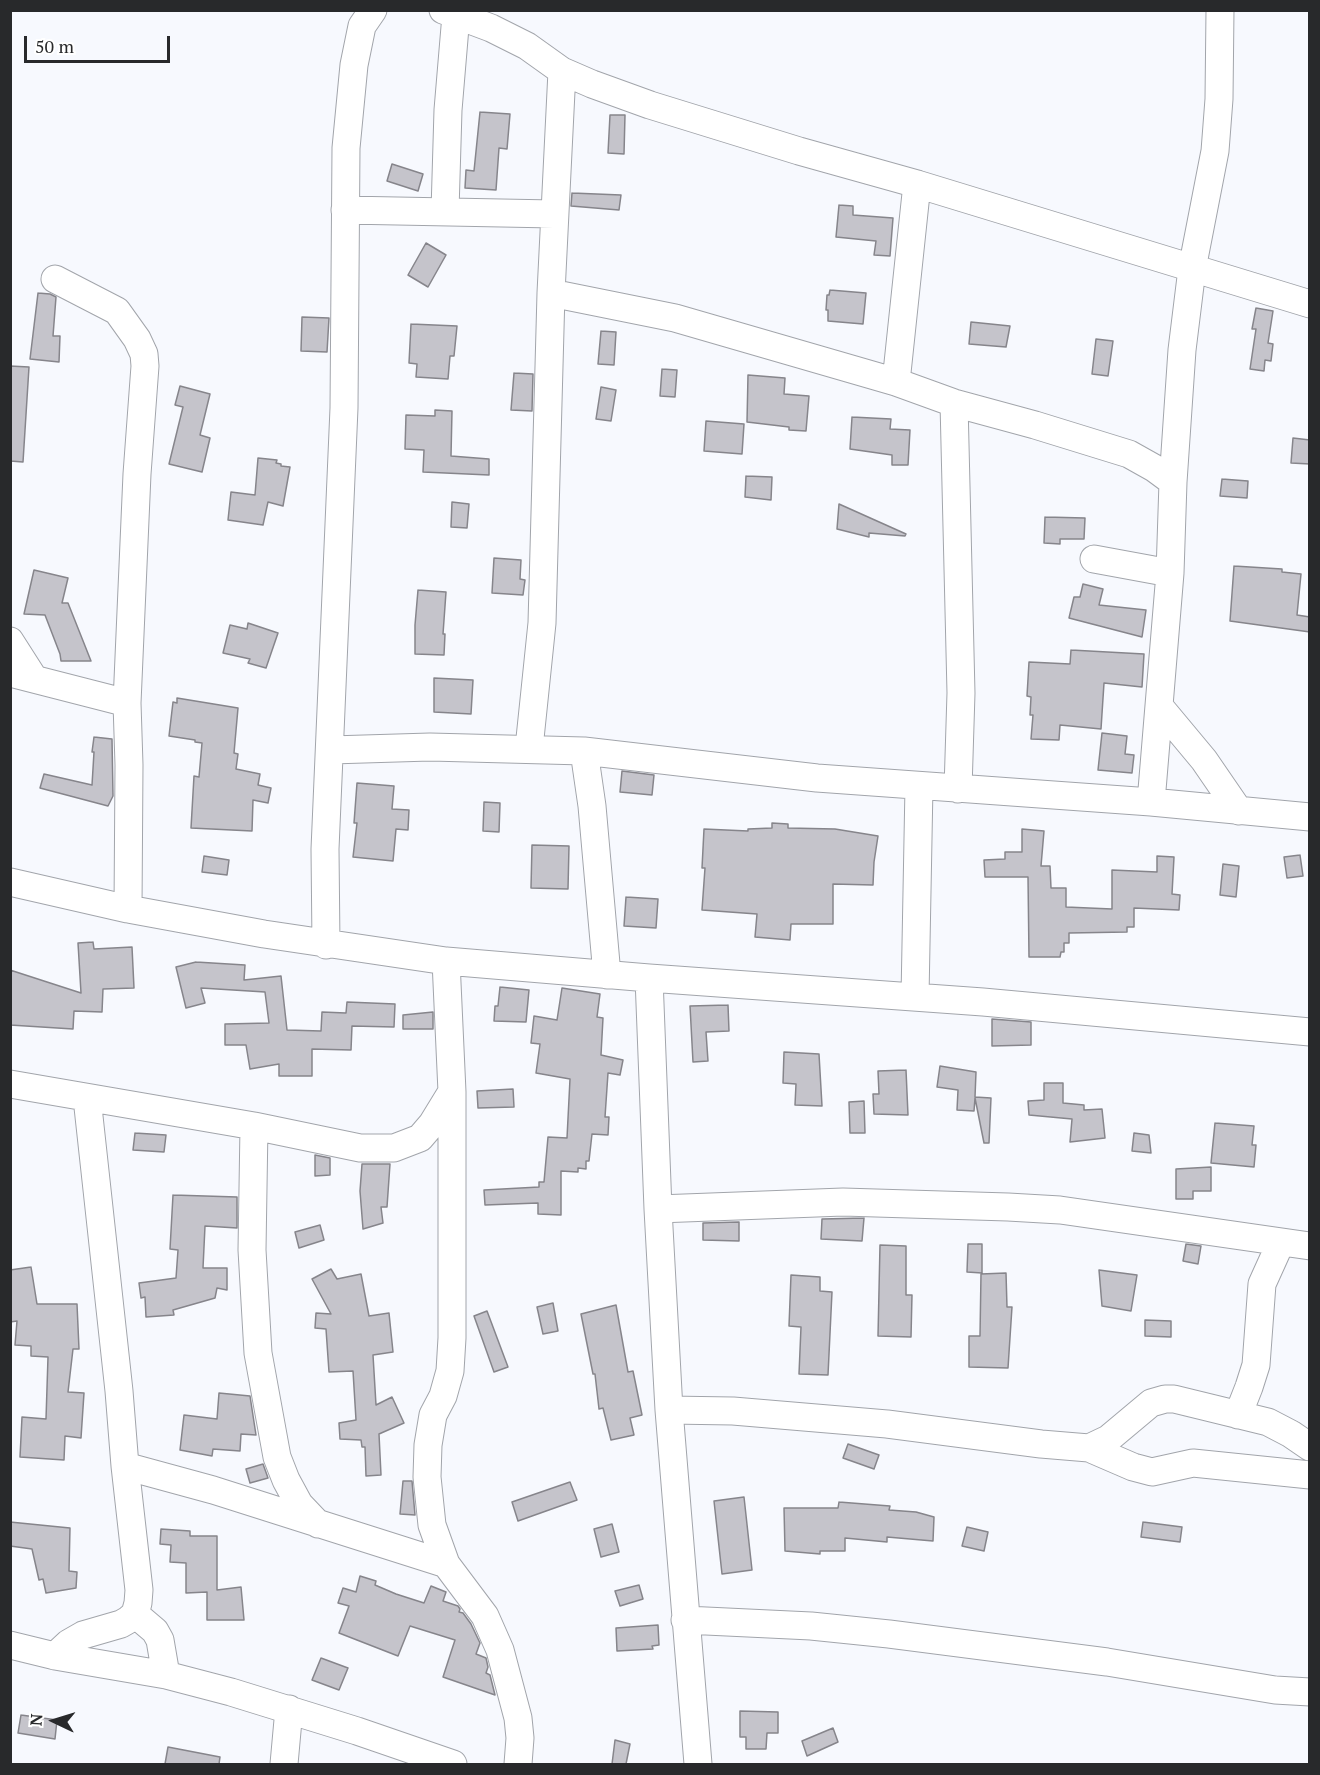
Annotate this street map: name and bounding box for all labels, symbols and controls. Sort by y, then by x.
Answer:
scale bar [27,24,172,62]
text: 50 m [35,34,74,58]
north arrow [24,1691,84,1751]
text: N [25,1713,47,1727]

